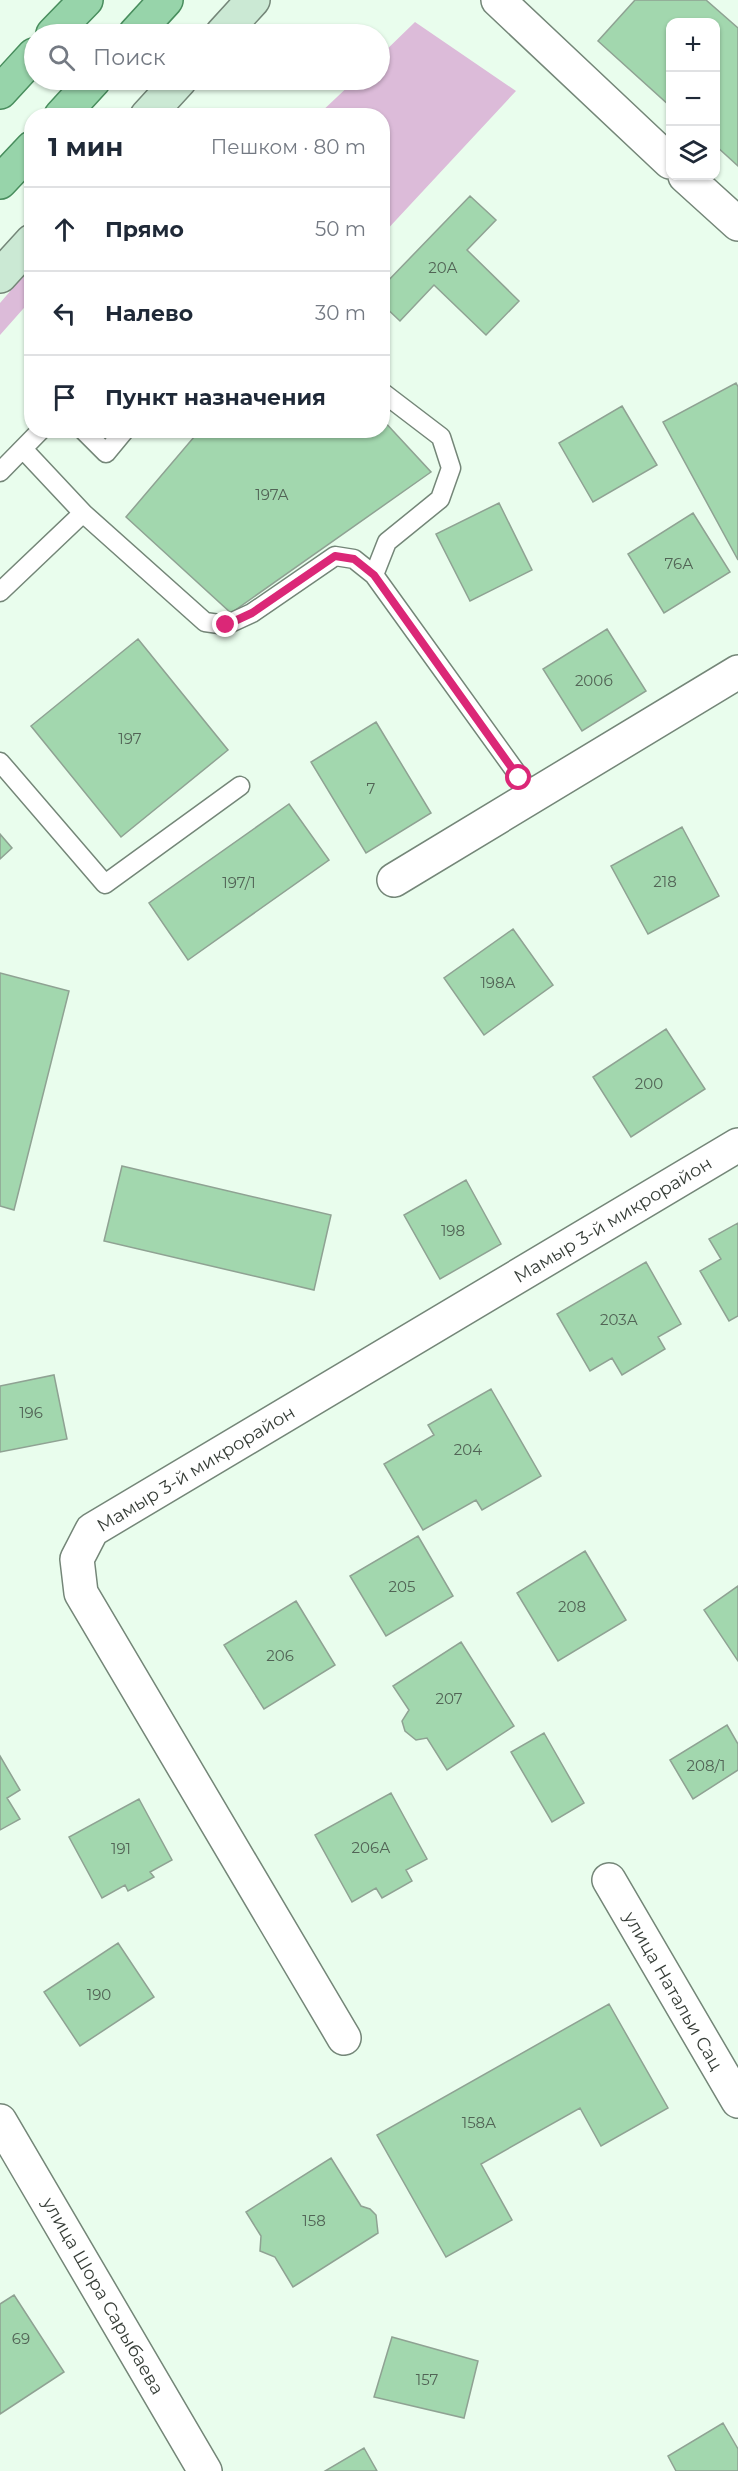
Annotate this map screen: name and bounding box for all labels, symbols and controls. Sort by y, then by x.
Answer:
map controls [666,18,720,180]
button: + [666,18,720,72]
search box [24,24,390,90]
icon: search [45,41,78,74]
text: Поиск [93,44,165,71]
button: − [666,72,720,126]
button: layers [666,126,720,180]
text: 1 мин [48,131,123,163]
text: Пешком · 80 m [211,135,366,159]
icon: ahead [48,213,81,246]
text: Прямо [105,216,184,243]
text: 50 m [315,217,366,241]
house number: 20А [428,258,458,277]
icon: left [48,297,81,330]
text: Налево [105,300,193,327]
text: 30 m [315,301,366,325]
icon: arrive [48,381,81,414]
text: Пункт назначения [105,384,326,411]
house number: 197А [255,485,289,504]
house number: 76А [665,554,693,573]
route end [212,611,238,637]
house number: 200б [575,671,613,690]
house number: 197 [118,729,142,748]
route start [505,764,531,790]
house number: 7 [367,779,376,798]
house number: 218 [653,872,677,891]
house number: 197/1 [222,873,256,892]
house number: 198А [480,973,516,992]
house number: 200 [635,1074,663,1093]
street label: Мамыр 3-й микрорайон [510,1152,716,1288]
house number: 198 [441,1221,465,1240]
house number: 203А [600,1310,638,1329]
street label: Мамыр 3-й микрорайон [93,1401,299,1537]
house number: 196 [19,1403,43,1422]
house number: 204 [454,1440,482,1459]
house number: 205 [389,1577,415,1596]
house number: 208 [558,1597,586,1616]
house number: 206 [266,1646,294,1665]
house number: 207 [435,1689,463,1708]
house number: 208/1 [687,1756,725,1775]
house number: 206А [352,1838,390,1857]
house number: 191 [111,1839,131,1858]
street label: улица Натальи Сац [618,1907,727,2074]
house number: 190 [87,1985,111,2004]
house number: 158А [462,2113,496,2132]
street label: улица Шора Сарыбаева [37,2193,169,2399]
house number: 158 [302,2211,326,2230]
house number: 69 [12,2329,30,2348]
house number: 157 [416,2370,438,2389]

